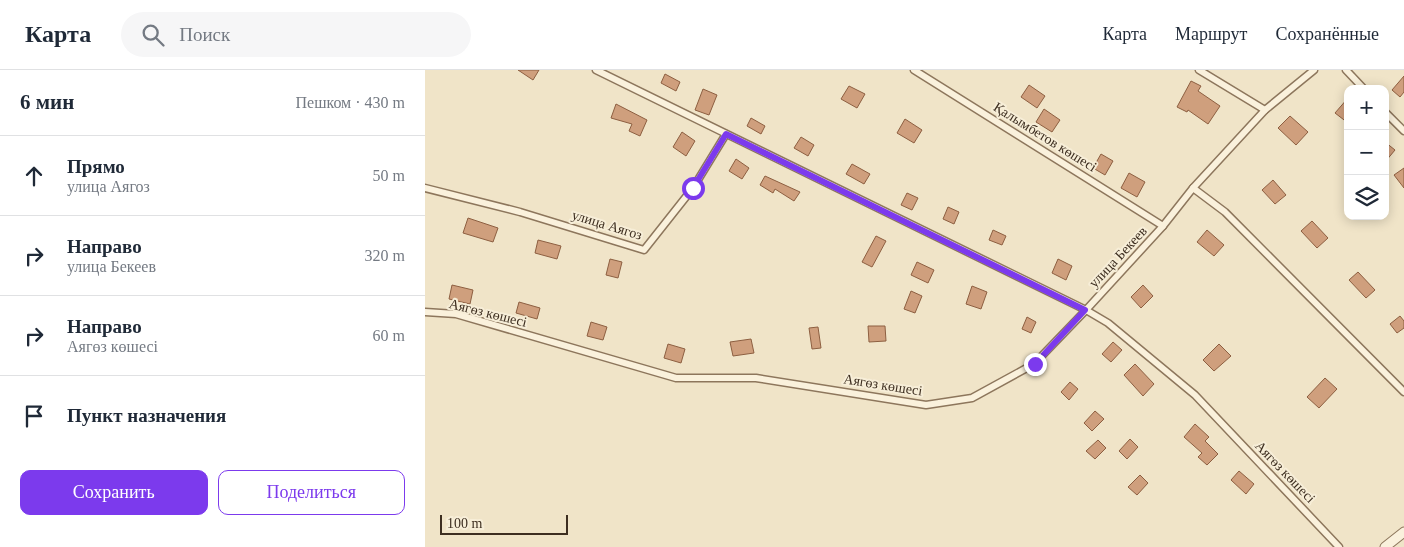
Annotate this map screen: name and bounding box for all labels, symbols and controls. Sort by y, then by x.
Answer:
search box [121,12,471,57]
text: Карта [25,21,91,47]
icon: search [139,21,167,49]
text: Поиск [179,24,230,45]
text: Карта [1102,24,1147,44]
text: Маршрут [1175,24,1247,44]
text: Сохранённые [1275,24,1379,44]
map controls [1344,85,1389,220]
button: + [1344,85,1389,130]
text: 6 мин [20,90,74,114]
text: Пешком · 430 m [295,94,405,111]
street label: Қалымбетов көшесі [991,99,1099,175]
button: − [1344,130,1389,175]
text: Прямо [67,156,125,177]
icon: ahead [20,162,48,190]
text: 50 m [373,167,405,184]
button: layers [1344,175,1389,220]
route start [682,177,705,200]
text: улица Аягоз [67,178,150,195]
street label: улица Аягоз [570,207,644,243]
street label: улица Бекеев [1086,223,1150,291]
text: Направо [67,236,142,257]
icon: right [20,242,48,270]
text: 320 m [365,247,405,264]
text: улица Бекеев [67,258,156,275]
street label: Аягөз көшесі [448,296,529,330]
text: Направо [67,316,142,337]
icon: right [20,322,48,350]
text: 60 m [373,327,405,344]
text: Аягөз көшесі [67,338,158,355]
route end [1024,353,1047,376]
street label: Аягөз көшесі [843,371,924,399]
icon: arrive [20,402,48,430]
text: Пункт назначения [67,405,226,426]
street label: Аягөз көшесі [1252,438,1318,506]
button: Сохранить [20,470,208,515]
button: Поделиться [218,470,405,515]
scale bar [440,512,567,535]
text: 100 m [447,516,482,531]

